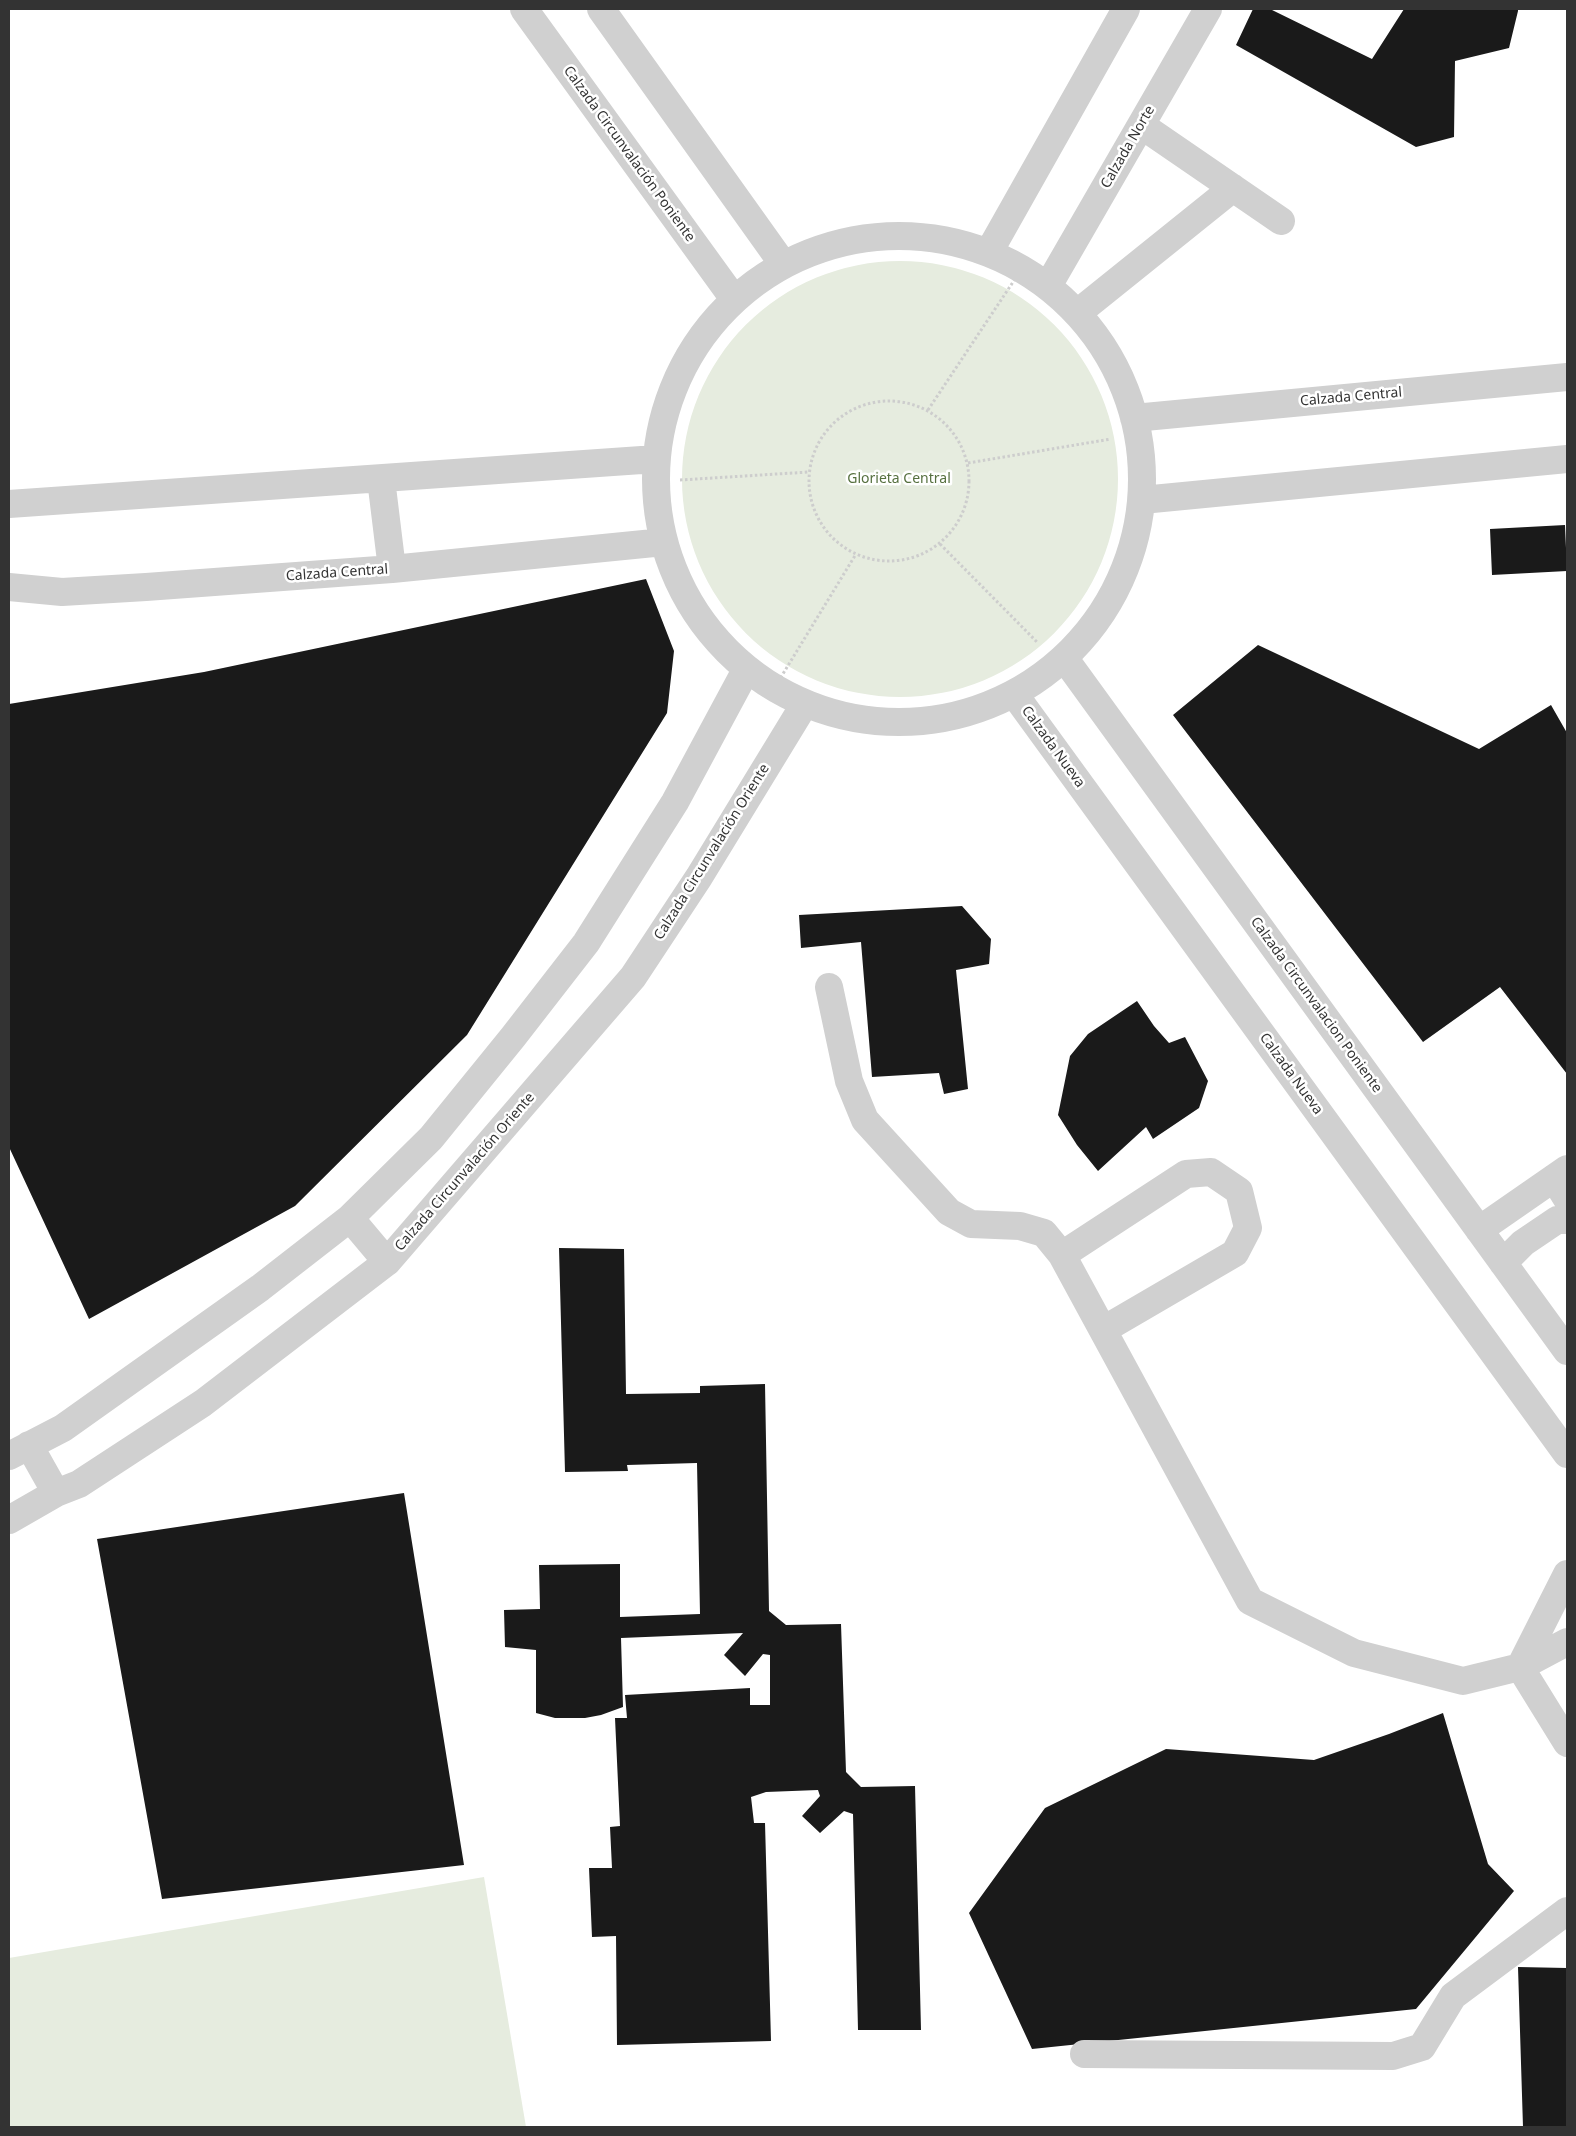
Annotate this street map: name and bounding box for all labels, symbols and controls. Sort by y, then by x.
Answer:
street label: Calzada Circunvalación Poniente [560,63,698,245]
street label: Calzada Norte [1098,103,1158,191]
street label: Calzada Central [1299,384,1403,410]
park label: Glorieta Central [847,471,951,487]
street label: Calzada Central [285,561,389,585]
street label: Calzada Nueva [1018,703,1088,791]
street label: Calzada Circunvalación Oriente [651,761,773,943]
street label: Calzada Circunvalacion Poniente [1247,914,1385,1096]
street label: Calzada Nueva [1256,1030,1326,1118]
street label: Calzada Circunvalación Oriente [392,1089,538,1255]

